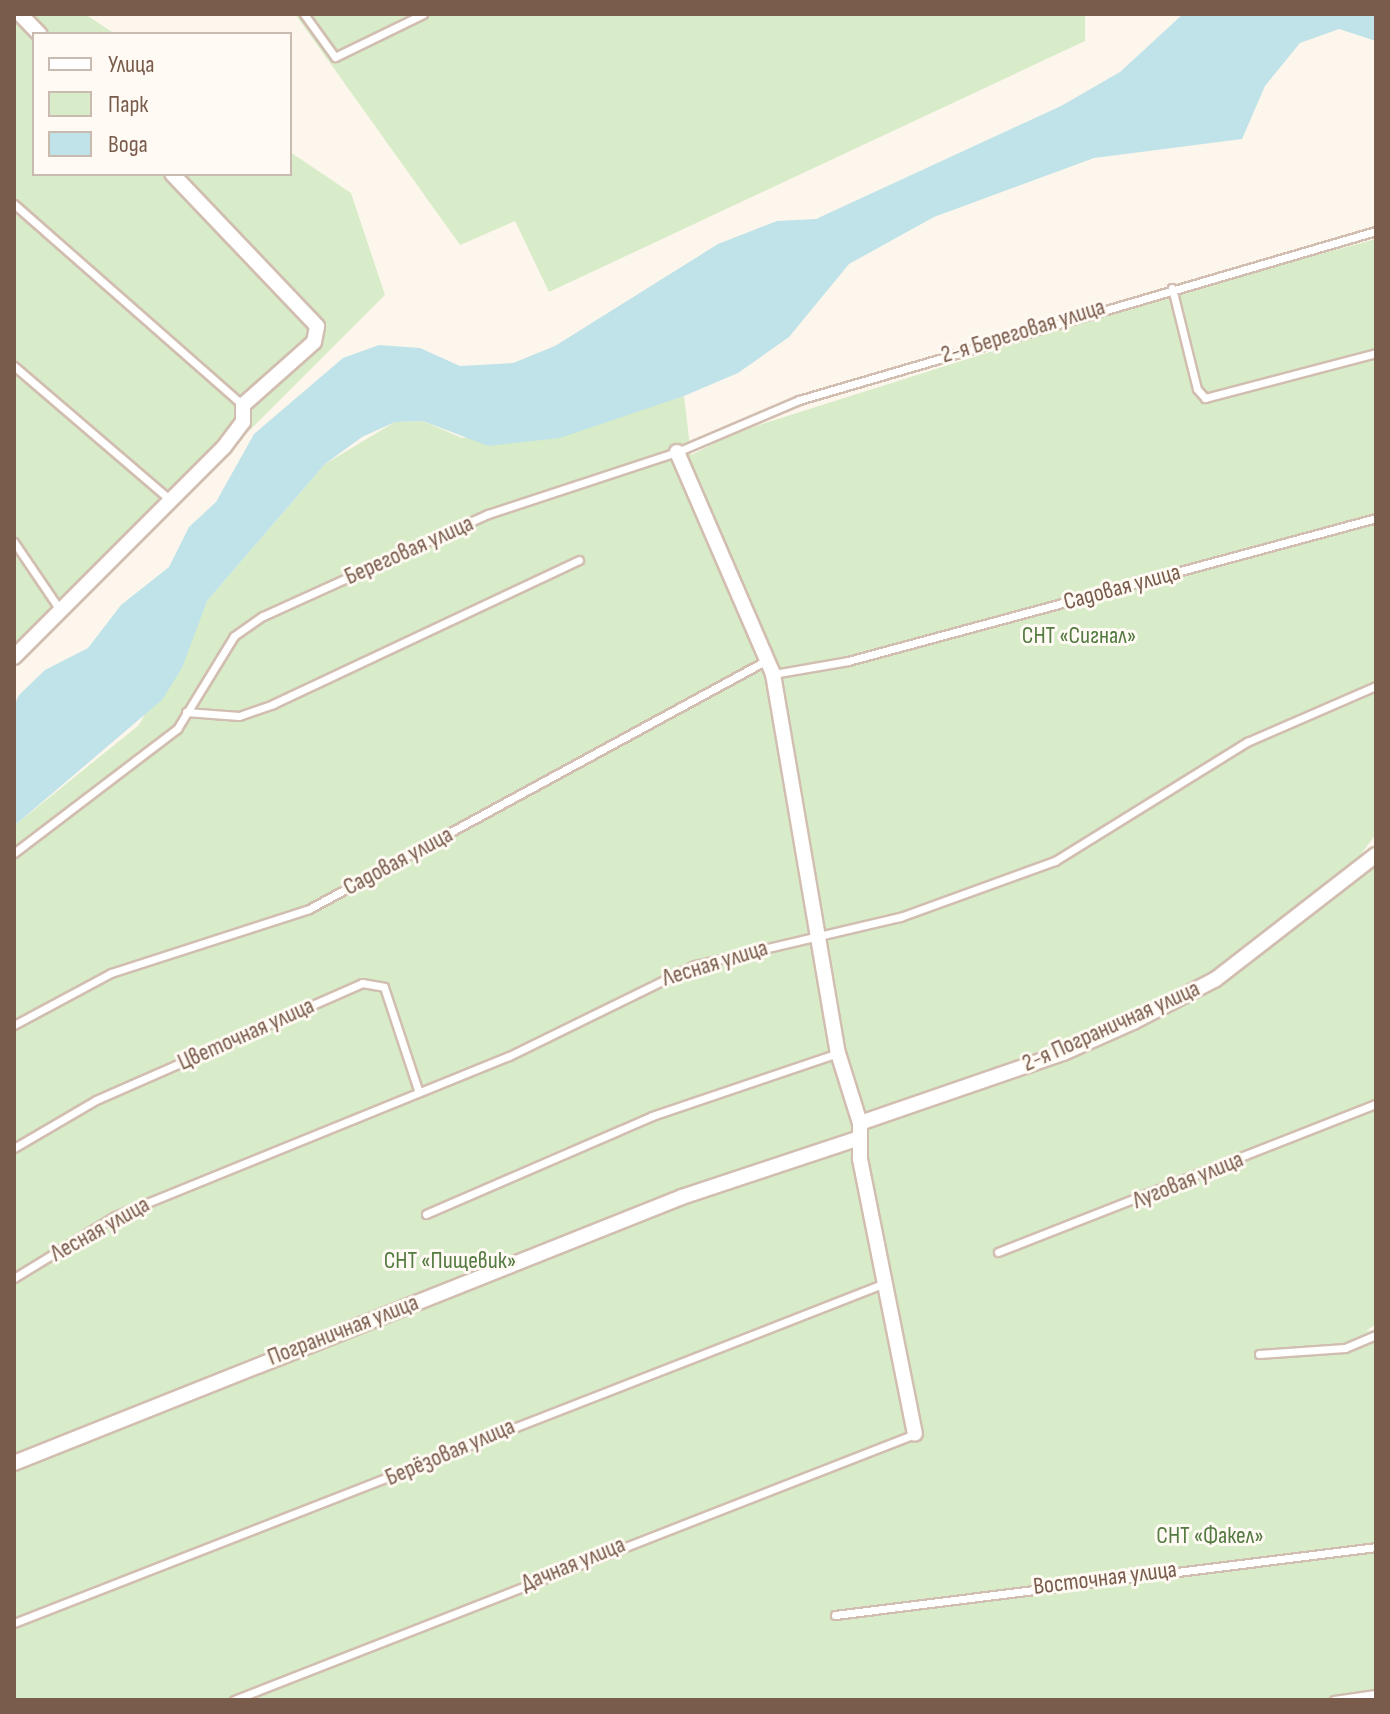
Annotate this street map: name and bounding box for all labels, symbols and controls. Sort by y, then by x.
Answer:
legend [32,32,292,176]
text: Улица [108,50,154,79]
text: Парк [108,90,148,119]
text: Вода [108,130,148,159]
street label: 2-я Береговая улица [938,292,1108,370]
street label: Береговая улица [340,509,478,591]
street label: Садовая улица [1060,558,1184,616]
park label: СНТ «Сигнал» [1022,622,1136,650]
street label: Садовая улица [338,820,458,902]
street label: Лесная улица [659,933,771,993]
street label: 2-я Пограничная улица [1018,974,1204,1078]
street label: Цветочная улица [173,991,319,1077]
street label: Луговая улица [1128,1145,1248,1215]
street label: Лесная улица [45,1190,155,1268]
park label: СНТ «Пищевик» [384,1247,516,1275]
street label: Пограничная улица [264,1288,422,1372]
street label: Берёзовая улица [381,1412,519,1492]
park label: СНТ «Факел» [1156,1522,1264,1550]
street label: Дачная улица [517,1530,629,1598]
street label: Восточная улица [1032,1555,1178,1601]

